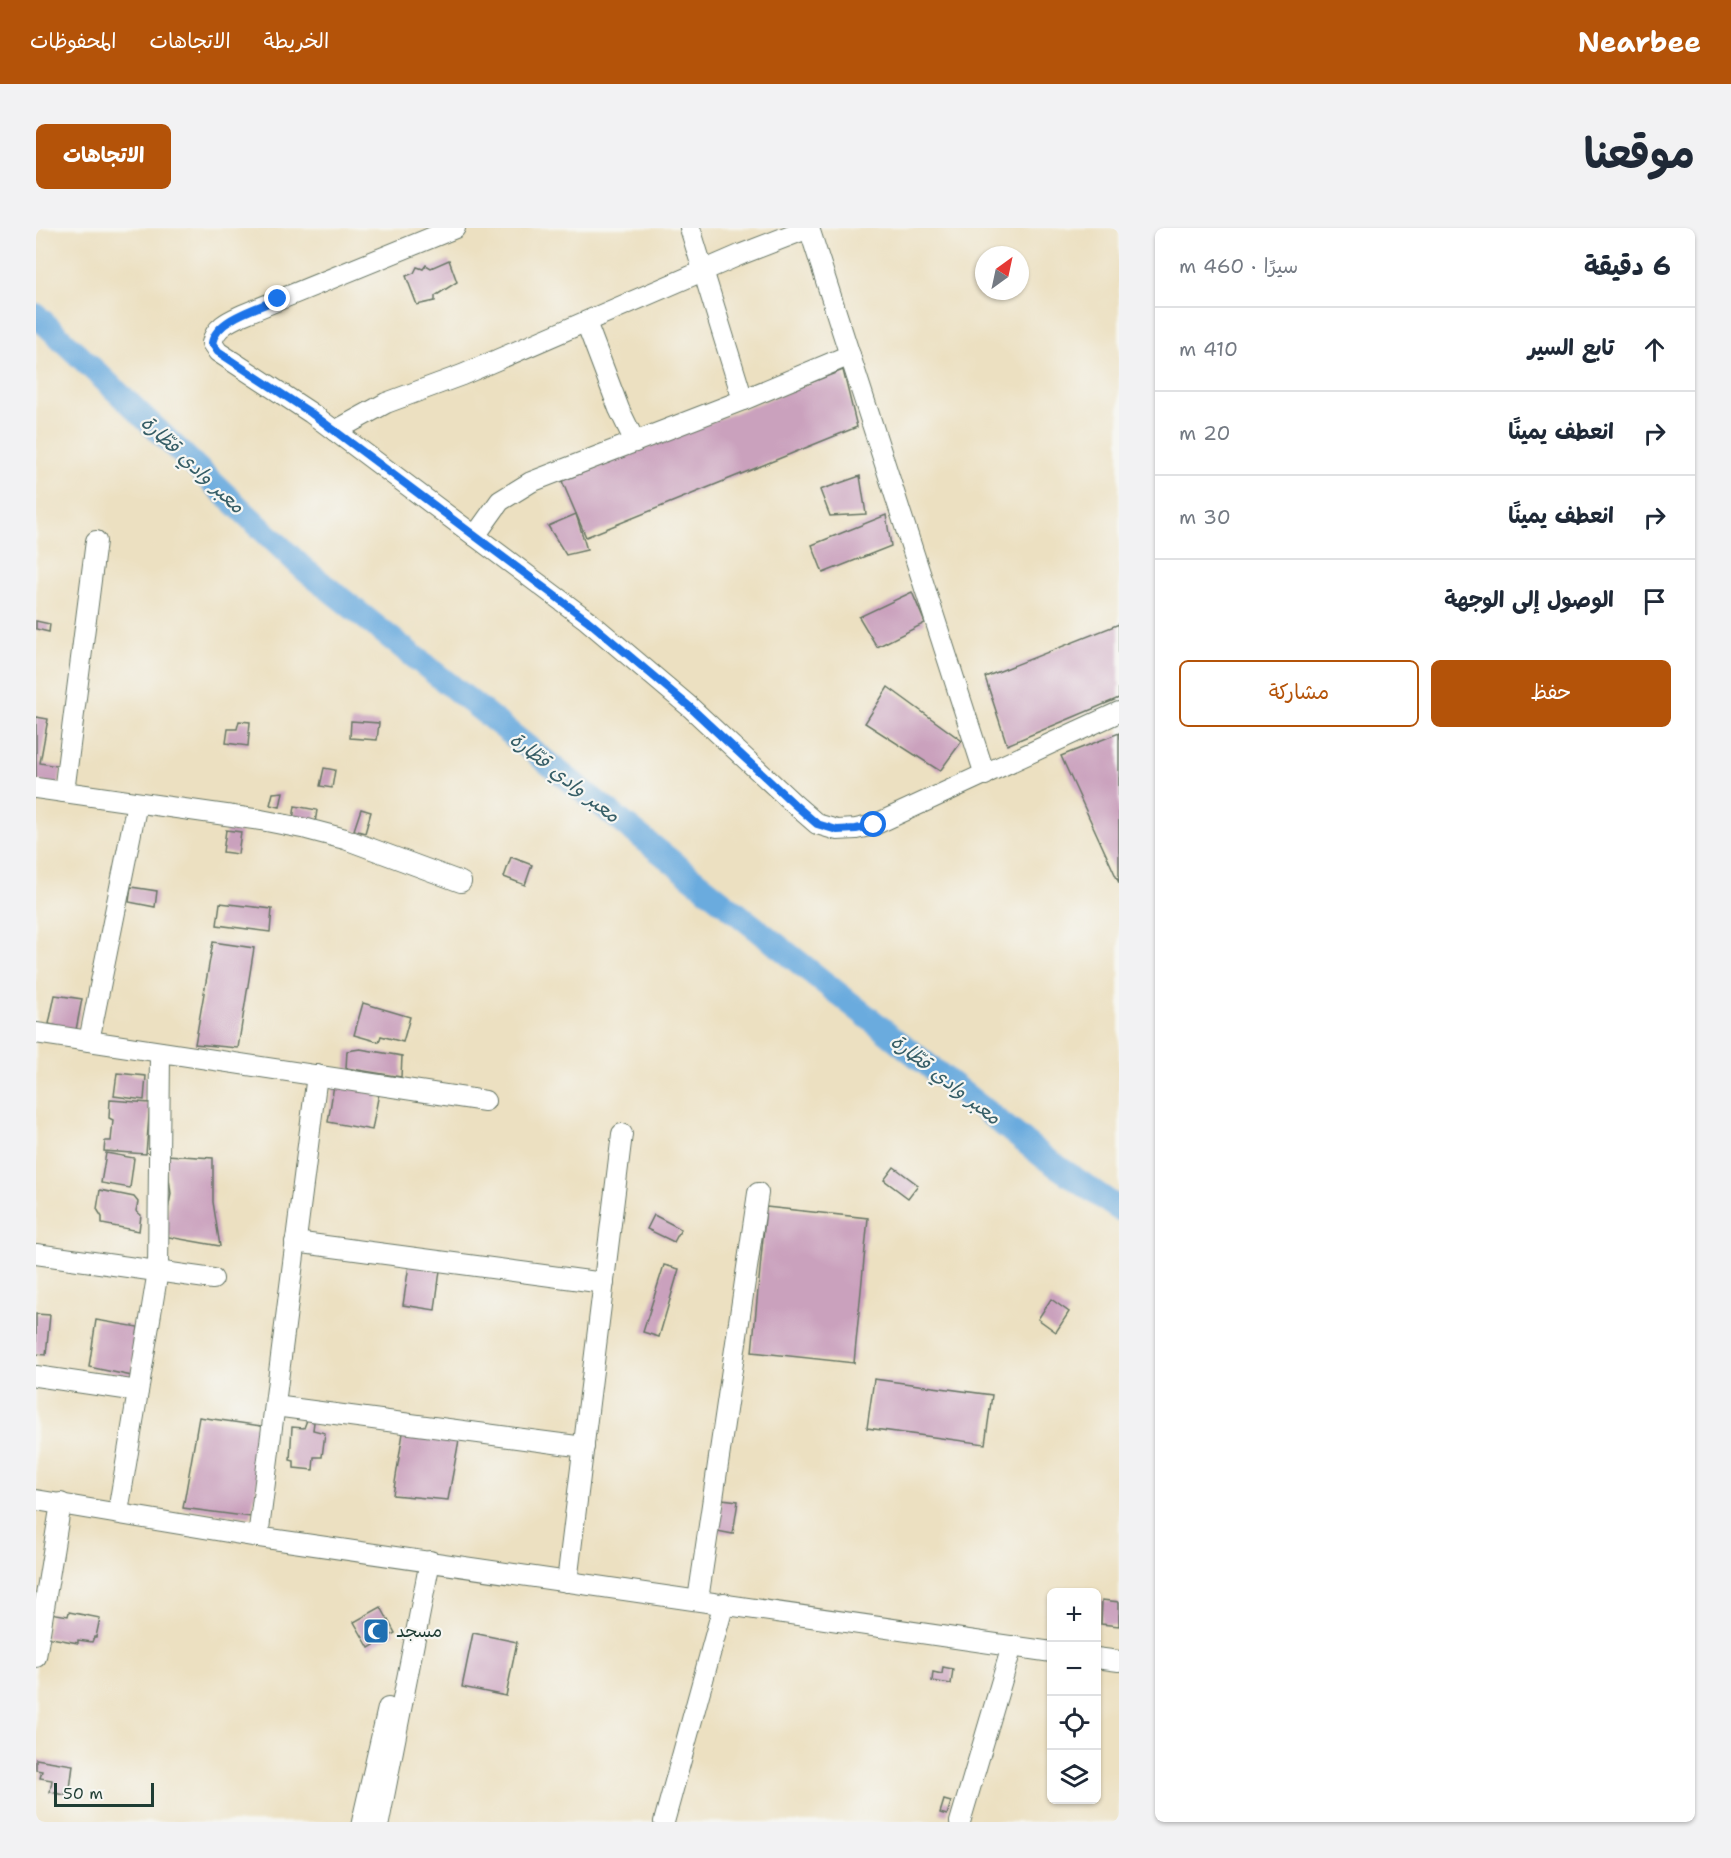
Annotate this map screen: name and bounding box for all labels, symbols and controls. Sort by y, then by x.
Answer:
text: Nearbee [1578,23,1701,61]
text: المحفوظات [30,27,116,55]
text: الاتجاهات [149,27,231,55]
text: الخريطة [264,27,329,55]
button: الاتجاهات [36,124,171,189]
text: موقعنا [1584,125,1695,181]
north arrow [975,246,1029,300]
text: 6 دقيقة [1584,248,1671,283]
text: سيرًا · 460 m [1179,253,1298,279]
route end [264,285,290,311]
text: تابع السير [1528,333,1614,362]
icon: ahead [1638,333,1671,366]
text: 410 m [1179,336,1238,362]
water label: معبر وادي قطّارة [134,409,251,520]
text: انعطف يمينًا [1508,417,1614,446]
icon: right [1638,417,1671,450]
text: 20 m [1179,420,1230,446]
text: انعطف يمينًا [1508,501,1614,530]
icon: right [1638,501,1671,534]
text: 30 m [1179,504,1231,530]
text: الوصول إلى الوجهة [1444,585,1614,614]
icon: arrive [1638,585,1671,618]
button: مشاركة [1179,660,1419,727]
button: حفظ [1431,660,1671,727]
water label: معبر وادي قطّارة [503,726,626,830]
route start [860,811,886,837]
water label: معبر وادي قطّارة [884,1028,1007,1132]
map controls [1047,1588,1101,1804]
button: + [1047,1588,1101,1642]
mosque icon: مسجد [361,1616,391,1646]
place label: مسجد [396,1619,442,1643]
button: − [1047,1642,1101,1696]
button: locate [1047,1696,1101,1750]
button: layers [1047,1750,1101,1804]
scale bar [54,1780,154,1808]
text: 50 m [63,1783,103,1804]

